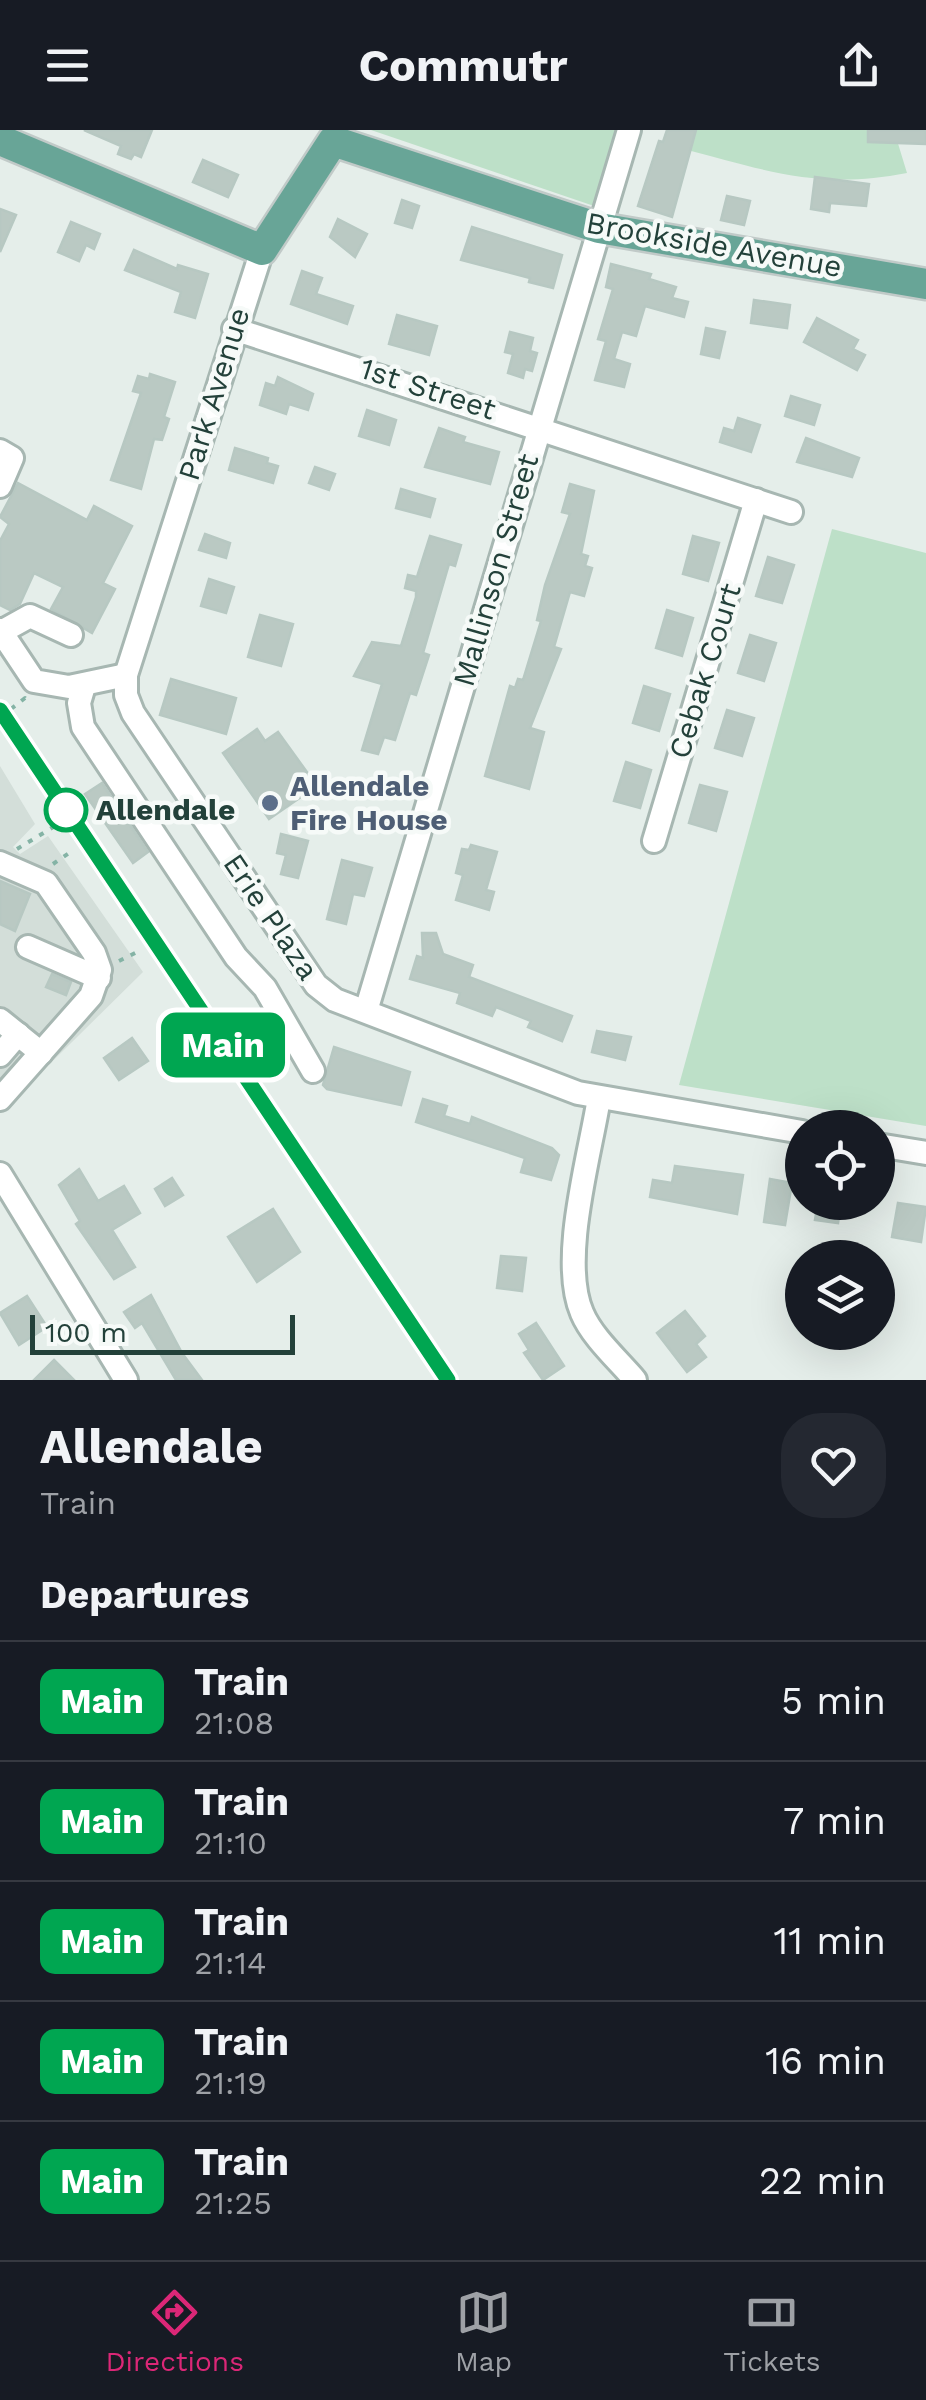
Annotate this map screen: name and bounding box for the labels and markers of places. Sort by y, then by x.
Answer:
place label: Allendale Fire House [290,768,448,837]
marker: Allendale [45,789,87,831]
place label: Allendale [96,792,235,827]
marker: Allendale Fire House [259,792,281,814]

